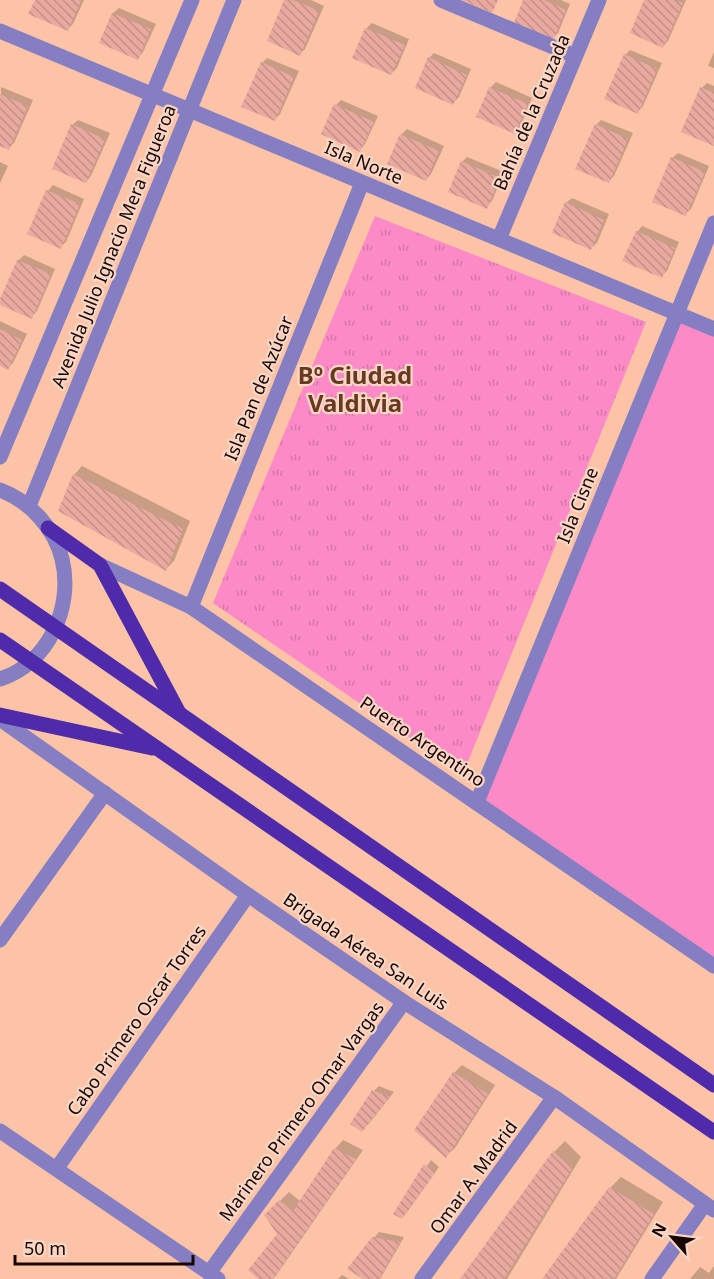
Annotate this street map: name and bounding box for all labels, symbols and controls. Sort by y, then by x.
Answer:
street label: Bahía de la Cruzada [487,30,575,194]
street label: Avenida Julio Ignacio Mera Figueroa [45,101,181,391]
street label: Isla Norte [321,135,407,189]
street label: Isla Pan de Azúcar [218,312,298,464]
district label: Bº Ciudad Valdivia [298,358,412,419]
street label: Isla Cisne [551,463,603,547]
street label: Puerto Argentino [356,690,490,792]
street label: Brigada Aérea San Luis [279,887,453,1015]
street label: Cabo Primero Oscar Torres [61,920,211,1120]
street label: Marinero Primero Omar Vargas [213,996,389,1226]
street label: Omar A. Madrid [424,1115,522,1239]
north arrow [642,1207,702,1267]
text: N [646,1219,672,1241]
scale bar [15,1228,194,1266]
text: 50 m [24,1236,66,1260]

